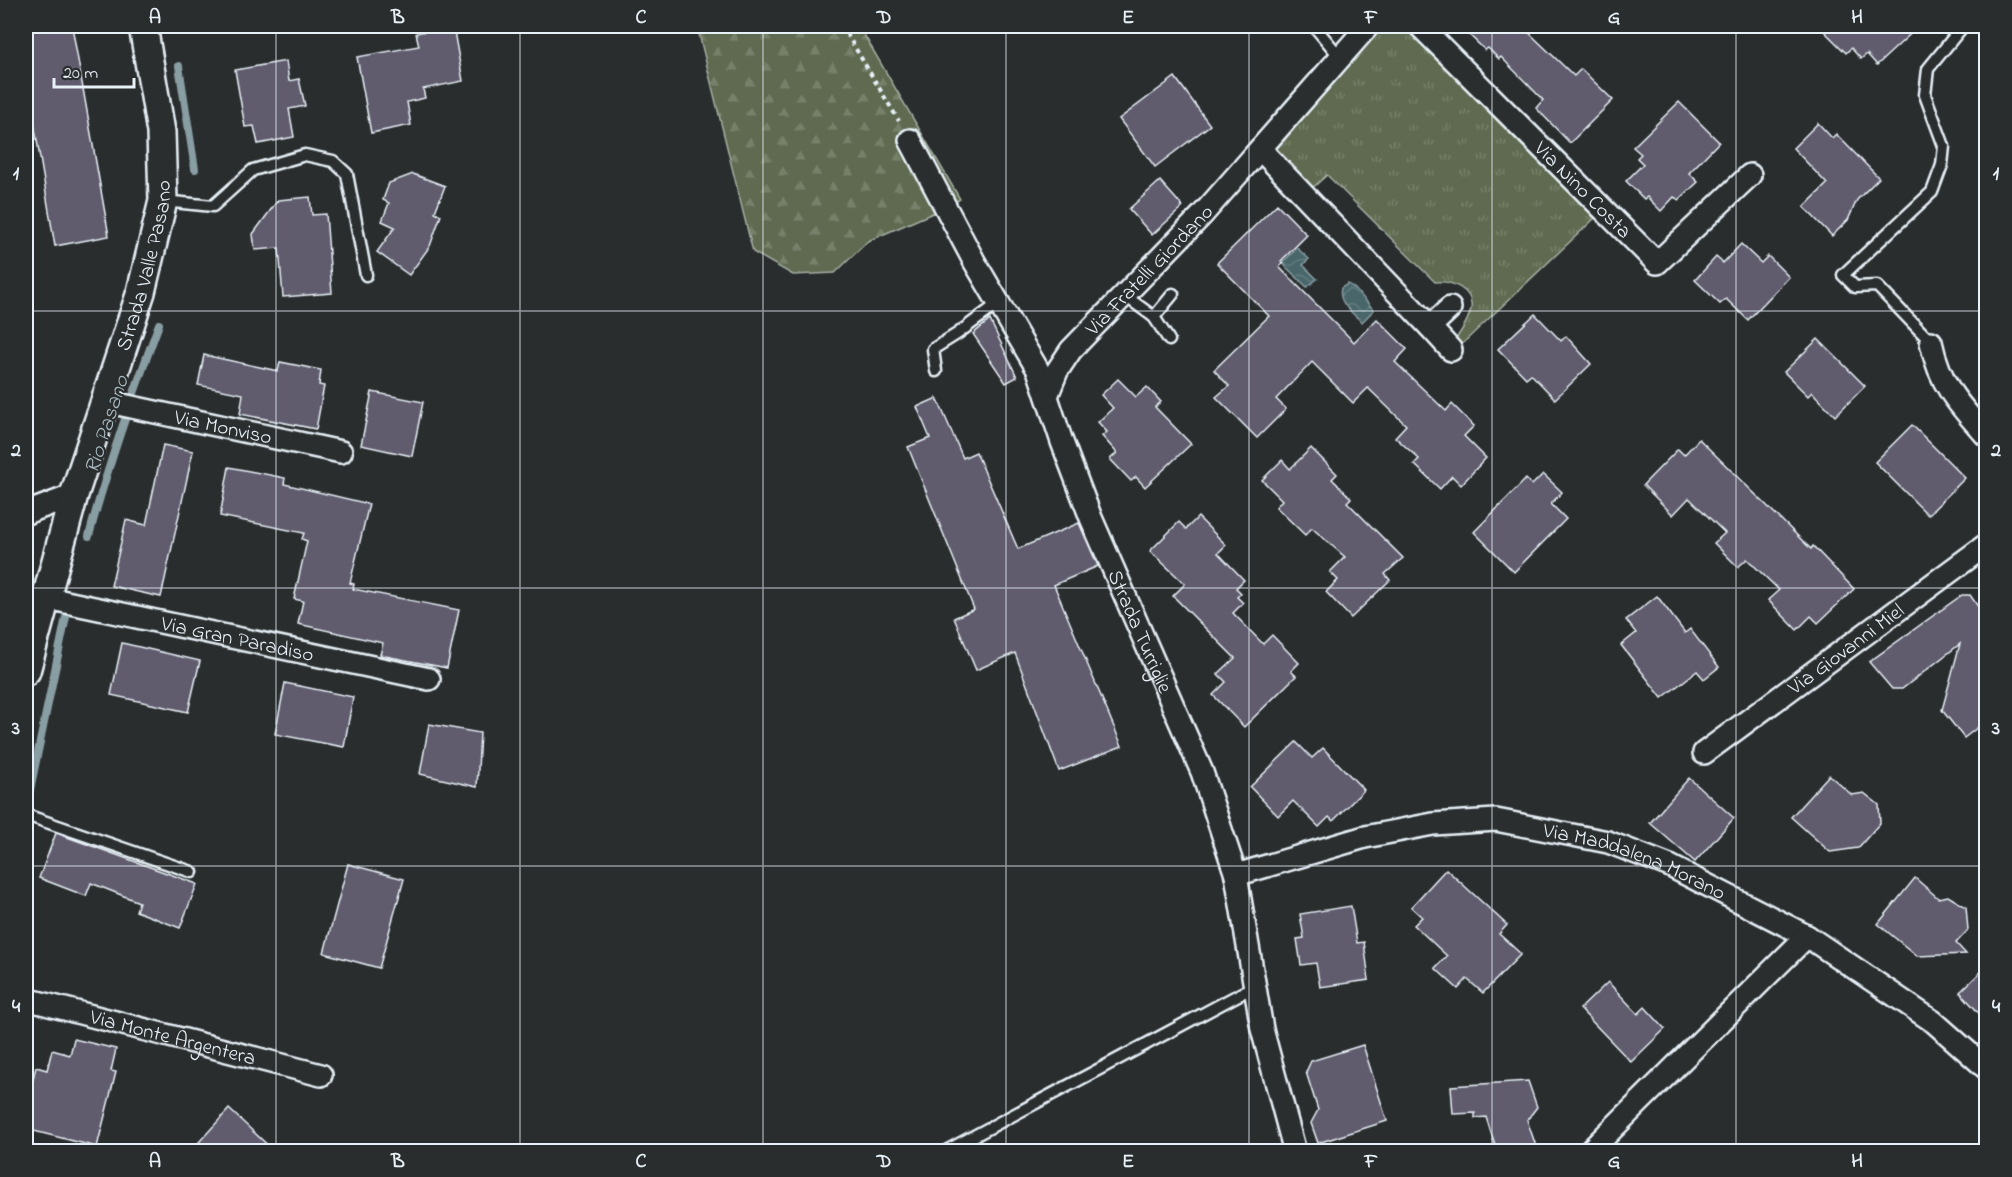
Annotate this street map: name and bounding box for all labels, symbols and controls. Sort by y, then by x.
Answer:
text: A [149,4,161,33]
text: B [390,4,405,33]
text: C [636,4,647,33]
text: D [876,4,891,33]
text: E [1122,4,1134,33]
text: F [1364,4,1378,33]
text: G [1608,4,1621,33]
text: H [1851,4,1863,33]
scale bar [54,51,134,89]
text: 20 m [63,61,98,87]
street label: Via Nino Costa [1526,134,1638,246]
text: 1 [13,160,20,189]
text: 1 [1993,160,2000,189]
street label: Strada Valle Pasano [110,180,180,355]
street label: Via Fratelli Giordano [1079,199,1221,344]
water label: Rio Pasano [77,370,139,478]
street label: Via Monviso [170,403,274,454]
text: 2 [10,437,21,466]
text: 2 [1990,437,2001,466]
street label: Strada Turriglie [1098,566,1179,699]
street label: Via Giovanni Miel [1782,597,1911,704]
street label: Via Gran Paradiso [157,609,316,671]
text: 3 [11,715,20,744]
text: 3 [1991,715,2000,744]
street label: Via Maddalena Morano [1539,816,1730,909]
text: 4 [12,993,21,1022]
text: 4 [1992,993,2001,1022]
street label: Via Monte Argentera [86,1003,259,1075]
text: A [149,1148,161,1177]
text: B [390,1148,405,1177]
text: C [636,1148,647,1177]
text: D [876,1148,891,1177]
text: E [1122,1148,1134,1177]
text: F [1364,1148,1378,1177]
text: G [1608,1148,1621,1177]
text: H [1851,1148,1863,1177]

